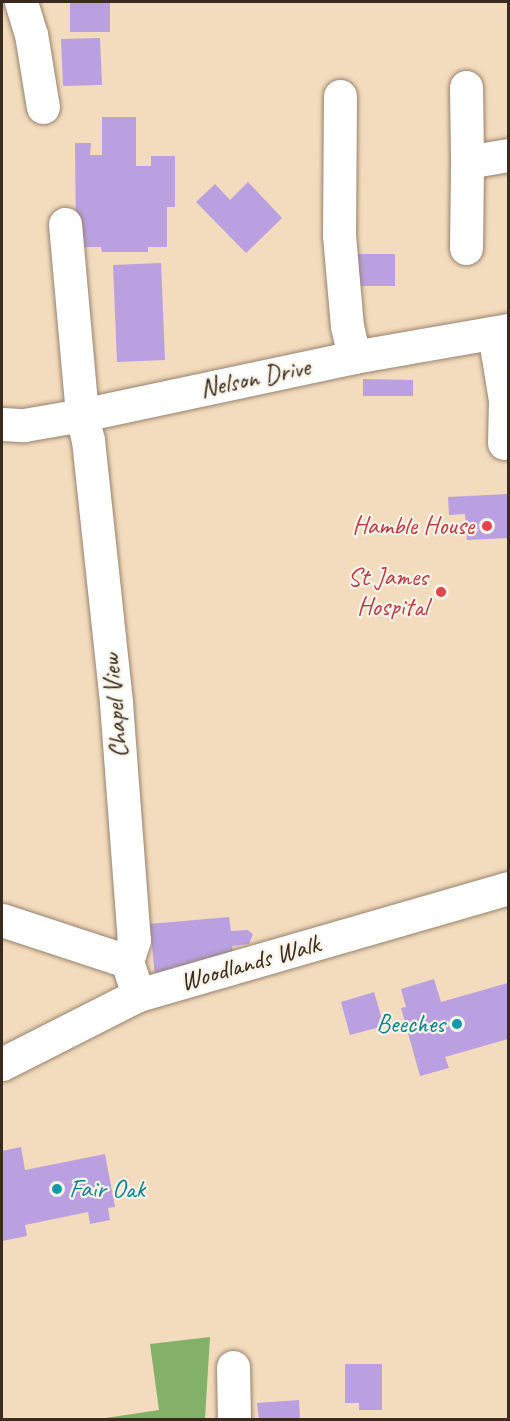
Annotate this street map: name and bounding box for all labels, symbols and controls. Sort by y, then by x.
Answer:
street label: Nelson Drive [197,351,313,405]
place label: Hamble House [352,510,474,542]
marker: Hamble House [478,517,496,535]
place label: St James Hospital [349,561,428,622]
marker: St James Hospital [432,583,450,601]
street label: Chapel View [95,653,135,759]
street label: Woodlands Walk [177,928,323,998]
place label: Beeches [376,1008,445,1040]
marker: Beeches [450,1017,464,1031]
place label: Fair Oak [69,1173,146,1205]
marker: Fair Oak [50,1182,64,1196]

